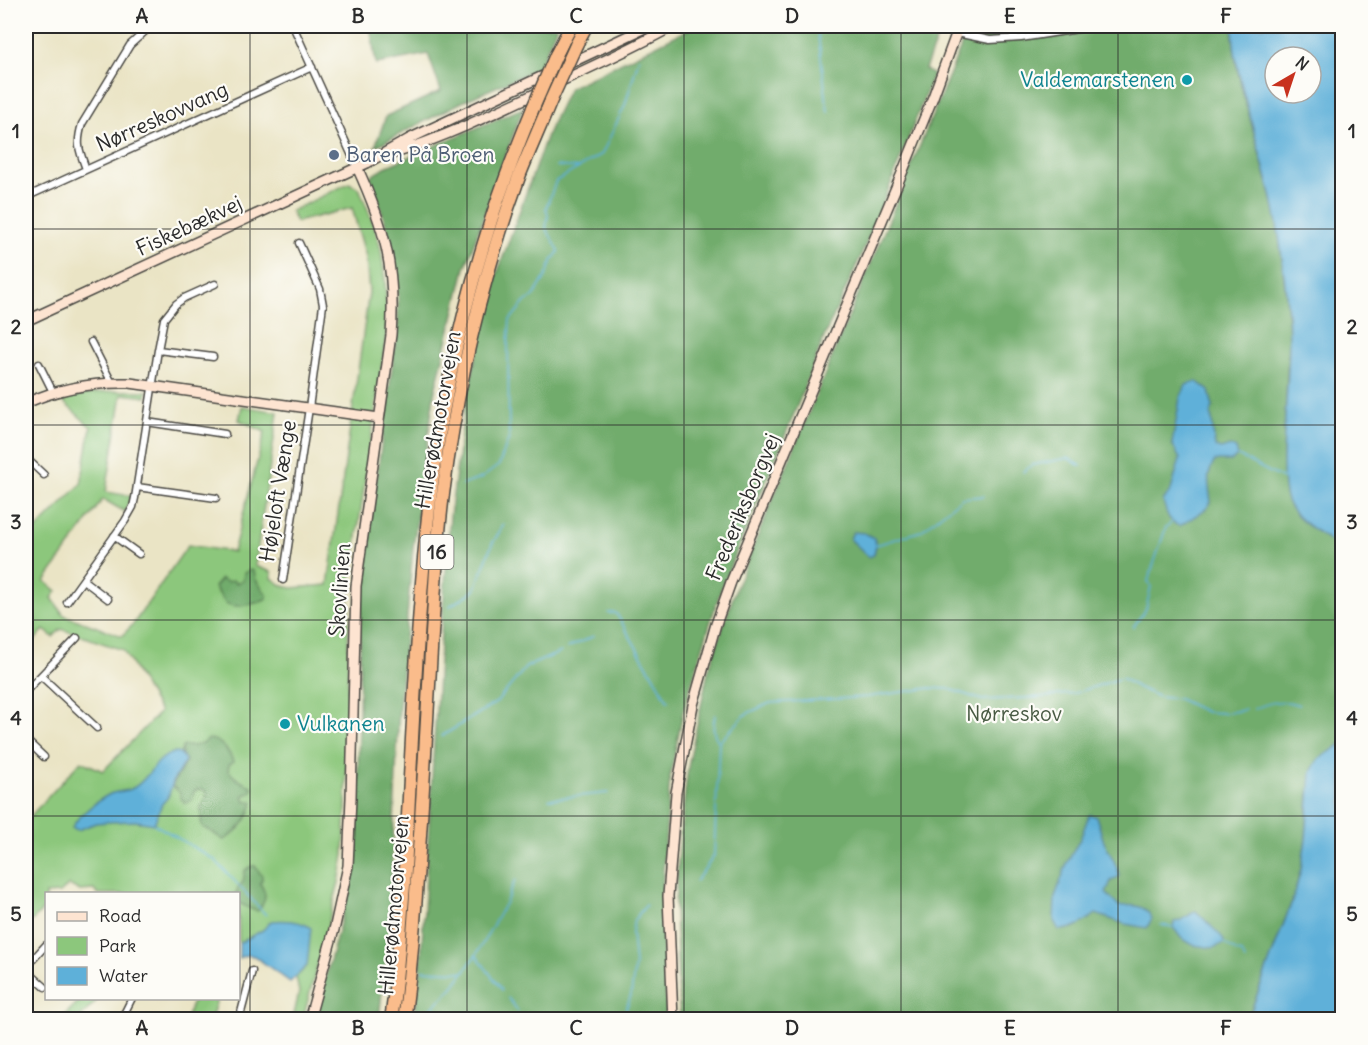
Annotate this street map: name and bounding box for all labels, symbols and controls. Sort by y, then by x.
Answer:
text: A [136,3,149,28]
text: B [351,3,365,28]
text: C [569,3,583,28]
text: D [785,3,799,28]
text: E [1004,3,1016,28]
text: F [1220,3,1232,28]
north arrow [1263,45,1323,105]
text: N [1292,52,1313,75]
place label: Valdemarstenen [1020,66,1175,93]
marker: Valdemarstenen [1180,73,1194,87]
street label: Nørreskovvang [91,75,232,158]
text: 1 [12,118,20,143]
text: 1 [1348,118,1356,143]
place label: Baren På Broen [346,141,495,168]
marker: Baren På Broen [327,148,341,162]
street label: Fiskebækvej [131,189,246,262]
text: 2 [11,314,22,339]
text: 2 [1347,314,1358,339]
street label: Hillerødmotorvejen [409,329,466,511]
street label: Højeloft Vænge [253,418,302,564]
street label: Frederiksborgvej [699,429,786,584]
text: 3 [10,509,22,534]
text: 3 [1346,509,1358,534]
road number: 16 [420,535,454,569]
street label: Skovlinien [323,542,356,638]
park label: Nørreskov [966,700,1062,727]
text: 4 [10,705,22,730]
text: 4 [1346,705,1358,730]
place label: Vulkanen [297,710,385,737]
marker: Vulkanen [278,717,292,731]
street label: Hillerødmotorvejen [372,814,415,996]
legend [45,892,240,1000]
text: 5 [10,901,22,926]
text: 5 [1346,901,1358,926]
text: Road [99,904,142,927]
text: Park [99,934,136,957]
text: Water [99,964,149,987]
text: A [136,1015,149,1040]
text: B [351,1015,365,1040]
text: C [569,1015,583,1040]
text: D [785,1015,799,1040]
text: E [1004,1015,1016,1040]
text: F [1220,1015,1232,1040]

